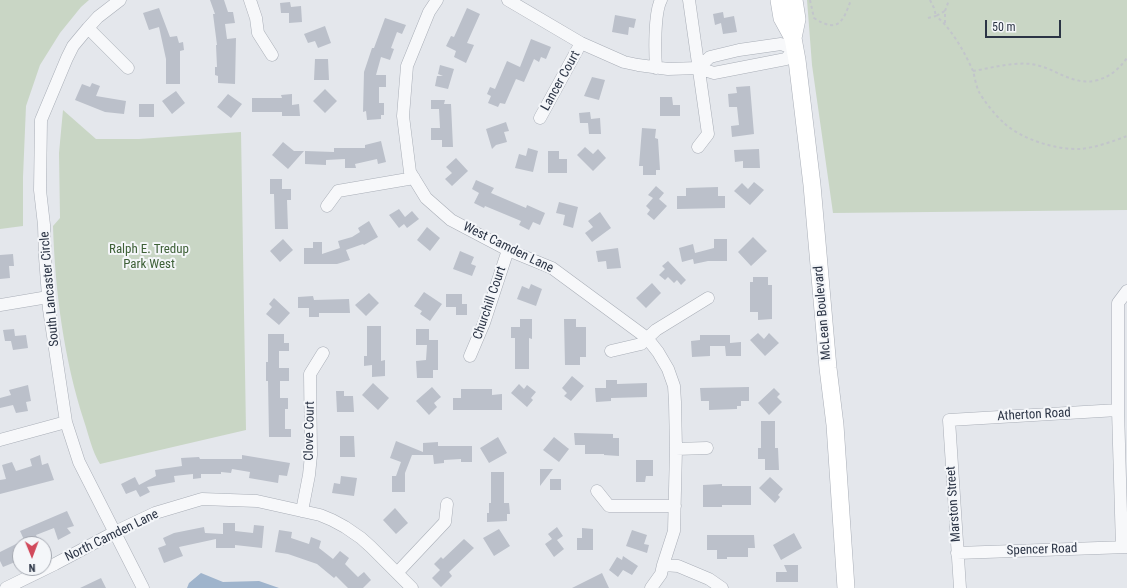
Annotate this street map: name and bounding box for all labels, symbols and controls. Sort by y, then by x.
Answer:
scale bar [987,12,1063,38]
text: 50 m [992,20,1016,34]
street label: Lancer Court [538,48,584,114]
street label: West Camden Lane [460,219,556,277]
street label: South Lancaster Circle [37,231,63,347]
park label: Ralph E. Tredup Park West [109,242,189,273]
street label: Churchill Court [470,264,510,342]
street label: McLean Boulevard [811,265,835,361]
street label: Clove Court [302,401,318,461]
street label: Atherton Road [997,405,1071,425]
street label: Marston Street [944,466,964,542]
street label: North Camden Lane [63,507,161,565]
north arrow [12,536,52,576]
street label: Spencer Road [1006,541,1078,559]
text: N [29,561,36,574]

